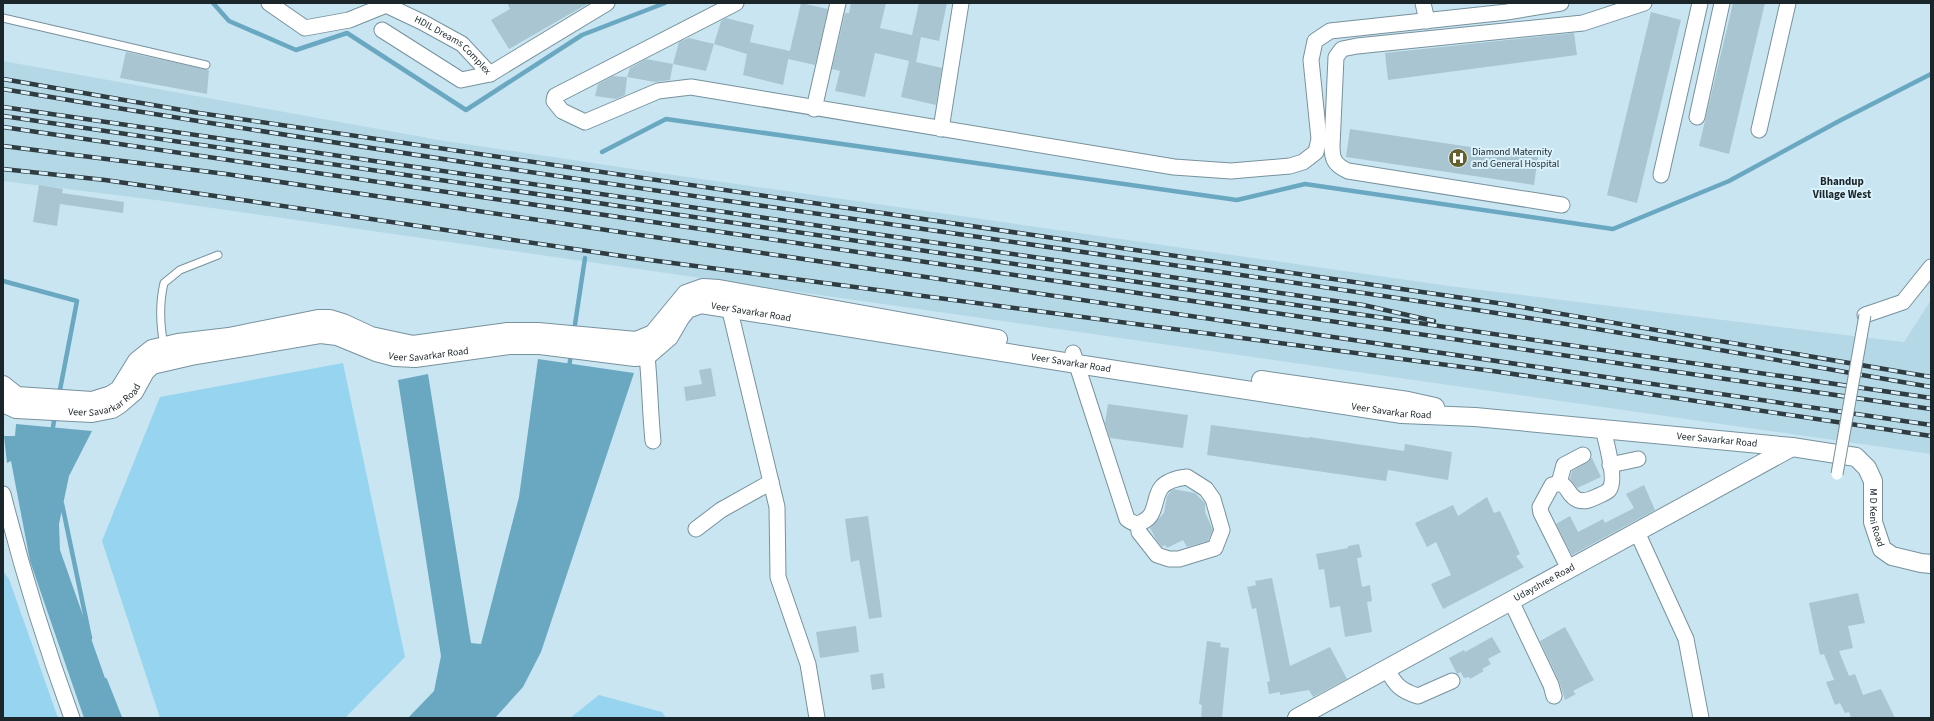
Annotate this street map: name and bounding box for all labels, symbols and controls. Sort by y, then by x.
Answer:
street label: HDIL Dreams Complex [412,12,494,78]
place label: Diamond Maternity and General Hospital [1472,145,1560,171]
hospital icon: Diamond Maternity and General Hospital [1447,147,1469,169]
district label: Bhandup Village West [1812,174,1872,202]
street label: Veer Savarkar Road [710,299,792,325]
street label: Veer Savarkar Road [387,344,470,365]
street label: Veer Savarkar Road [1030,350,1112,376]
street label: Veer Savarkar Road [68,381,144,420]
street label: Veer Savarkar Road [1350,399,1432,422]
street label: Veer Savarkar Road [1676,429,1758,451]
street label: M D Keni Road [1866,488,1888,549]
street label: Udayshree Road [1511,560,1578,605]

